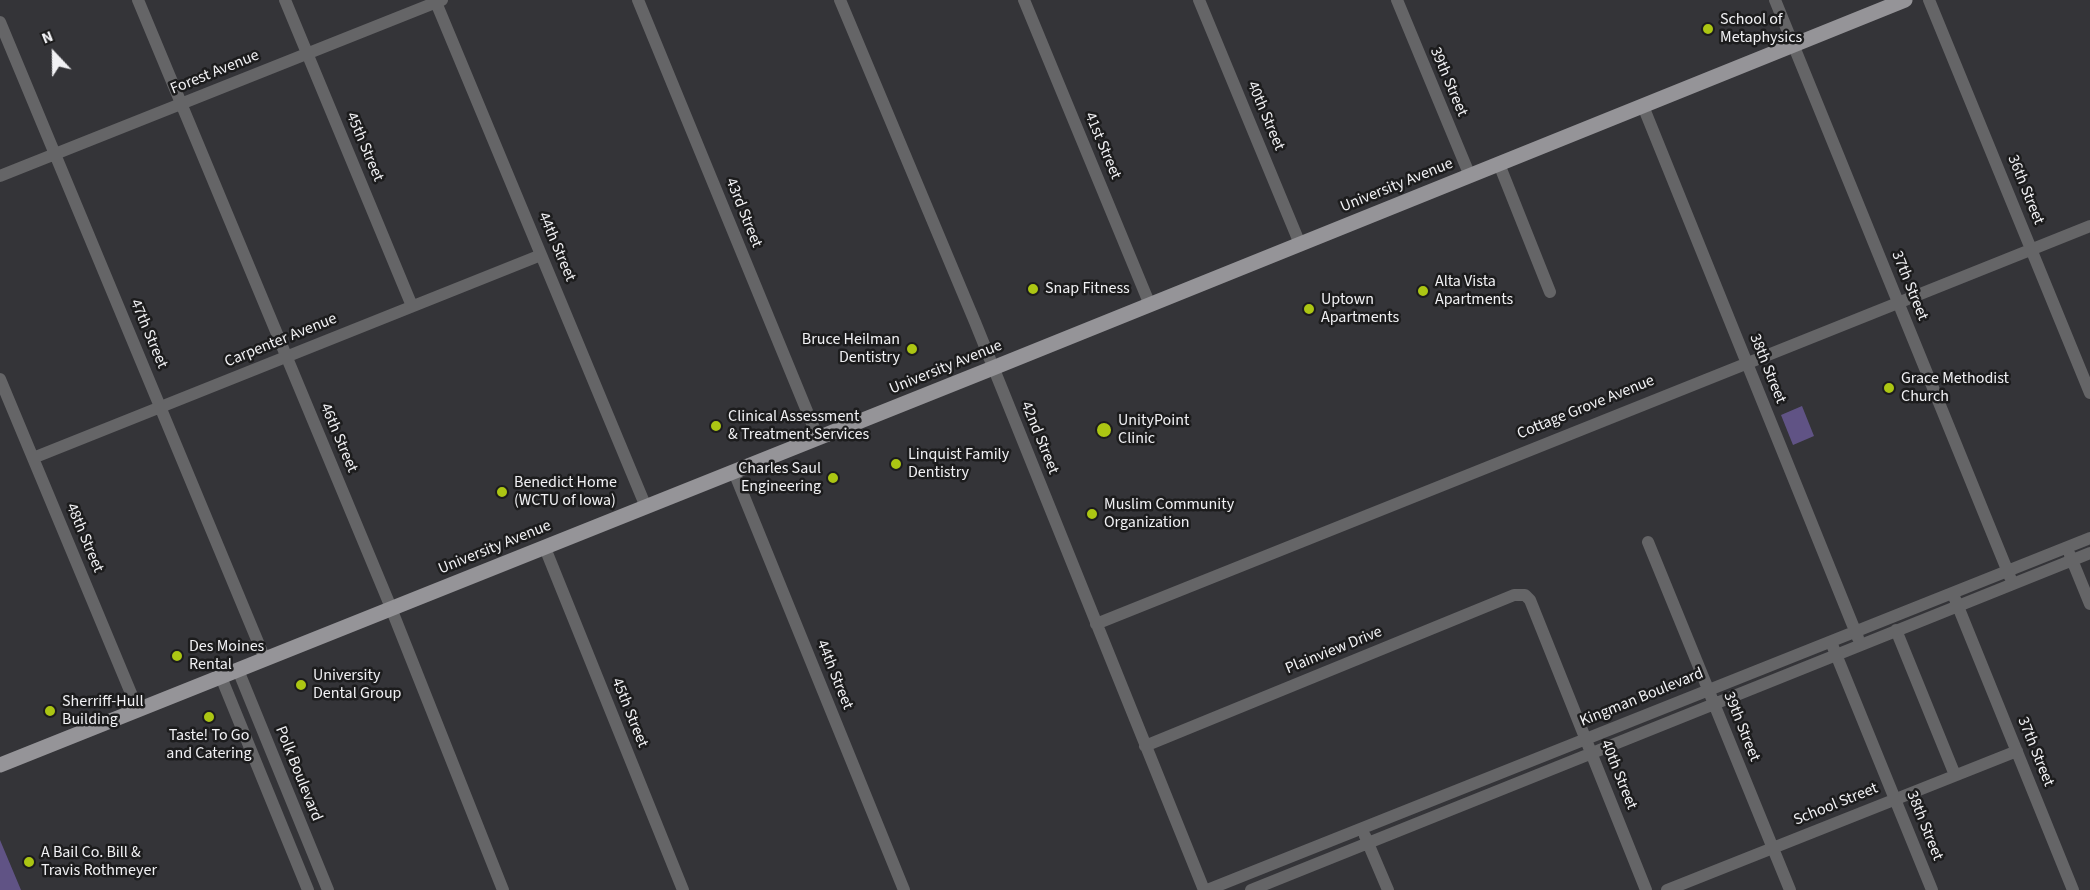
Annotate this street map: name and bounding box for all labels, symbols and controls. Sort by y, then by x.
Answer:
place label: School of Metaphysics [1720,10,1802,48]
marker: School of Metaphysics [1701,22,1715,36]
north arrow [24,24,84,84]
text: N [38,25,56,50]
street label: 39th Street [1425,45,1471,119]
street label: Forest Avenue [168,46,262,100]
street label: 40th Street [1242,79,1288,153]
street label: 45th Street [341,110,387,184]
street label: 41st Street [1079,110,1125,182]
street label: 36th Street [2002,152,2048,228]
street label: University Avenue [1338,155,1456,217]
street label: 43rd Street [720,175,766,251]
street label: 44th Street [533,210,579,284]
street label: 37th Street [1886,248,1932,324]
place label: Alta Vista Apartments [1435,272,1513,310]
place label: Snap Fitness [1045,279,1130,299]
marker: Snap Fitness [1026,282,1040,296]
marker: Alta Vista Apartments [1416,284,1430,298]
place label: Uptown Apartments [1321,290,1399,328]
street label: 47th Street [125,297,171,371]
marker: Uptown Apartments [1302,302,1316,316]
street label: Carpenter Avenue [222,310,340,372]
place label: Bruce Heilman Dentistry [802,330,900,368]
street label: 38th Street [1744,331,1790,407]
street label: University Avenue [887,337,1005,399]
marker: Bruce Heilman Dentistry [905,342,919,356]
place label: Grace Methodist Church [1901,369,2009,407]
street label: Cottage Grove Avenue [1515,372,1657,444]
marker: Grace Methodist Church [1882,381,1896,395]
street label: 42nd Street [1016,399,1062,477]
street label: 46th Street [315,401,361,475]
place label: Clinical Assessment & Treatment Services [728,407,869,445]
place label: UnityPoint Clinic [1118,411,1189,449]
marker: Clinical Assessment & Treatment Services [709,419,723,433]
marker: UnityPoint Clinic [1095,421,1113,439]
place label: Linquist Family Dentistry [908,445,1009,483]
marker: Linquist Family Dentistry [889,457,903,471]
place label: Charles Saul Engineering [738,459,821,497]
marker: Charles Saul Engineering [826,471,840,485]
place label: Benedict Home (WCTU of Iowa) [514,473,617,511]
marker: Benedict Home (WCTU of Iowa) [495,485,509,499]
place label: Muslim Community Organization [1104,495,1234,533]
street label: 48th Street [61,501,107,575]
marker: Muslim Community Organization [1085,507,1099,521]
street label: University Avenue [436,517,554,579]
street label: Plainview Drive [1283,623,1385,679]
place label: Des Moines Rental [189,637,264,675]
street label: 44th Street [811,637,857,713]
marker: Des Moines Rental [170,649,184,663]
street label: Kingman Boulevard [1577,664,1707,732]
place label: University Dental Group [313,666,401,704]
street label: 45th Street [606,675,652,751]
marker: University Dental Group [294,678,308,692]
street label: 39th Street [1718,689,1764,765]
place label: Sherriff-Hull Building [62,692,144,730]
marker: Sherriff-Hull Building [43,704,57,718]
marker: Taste! To Go and Catering [202,710,216,724]
street label: 37th Street [2012,714,2058,790]
street label: Polk Boulevard [270,724,326,824]
place label: Taste! To Go and Catering [166,726,252,764]
street label: 40th Street [1595,737,1641,813]
street label: School Street [1791,779,1881,831]
street label: 38th Street [1901,788,1947,864]
place label: A Bail Co. Bill & Travis Rothmeyer [41,843,157,881]
marker: A Bail Co. Bill & Travis Rothmeyer [22,855,36,869]

